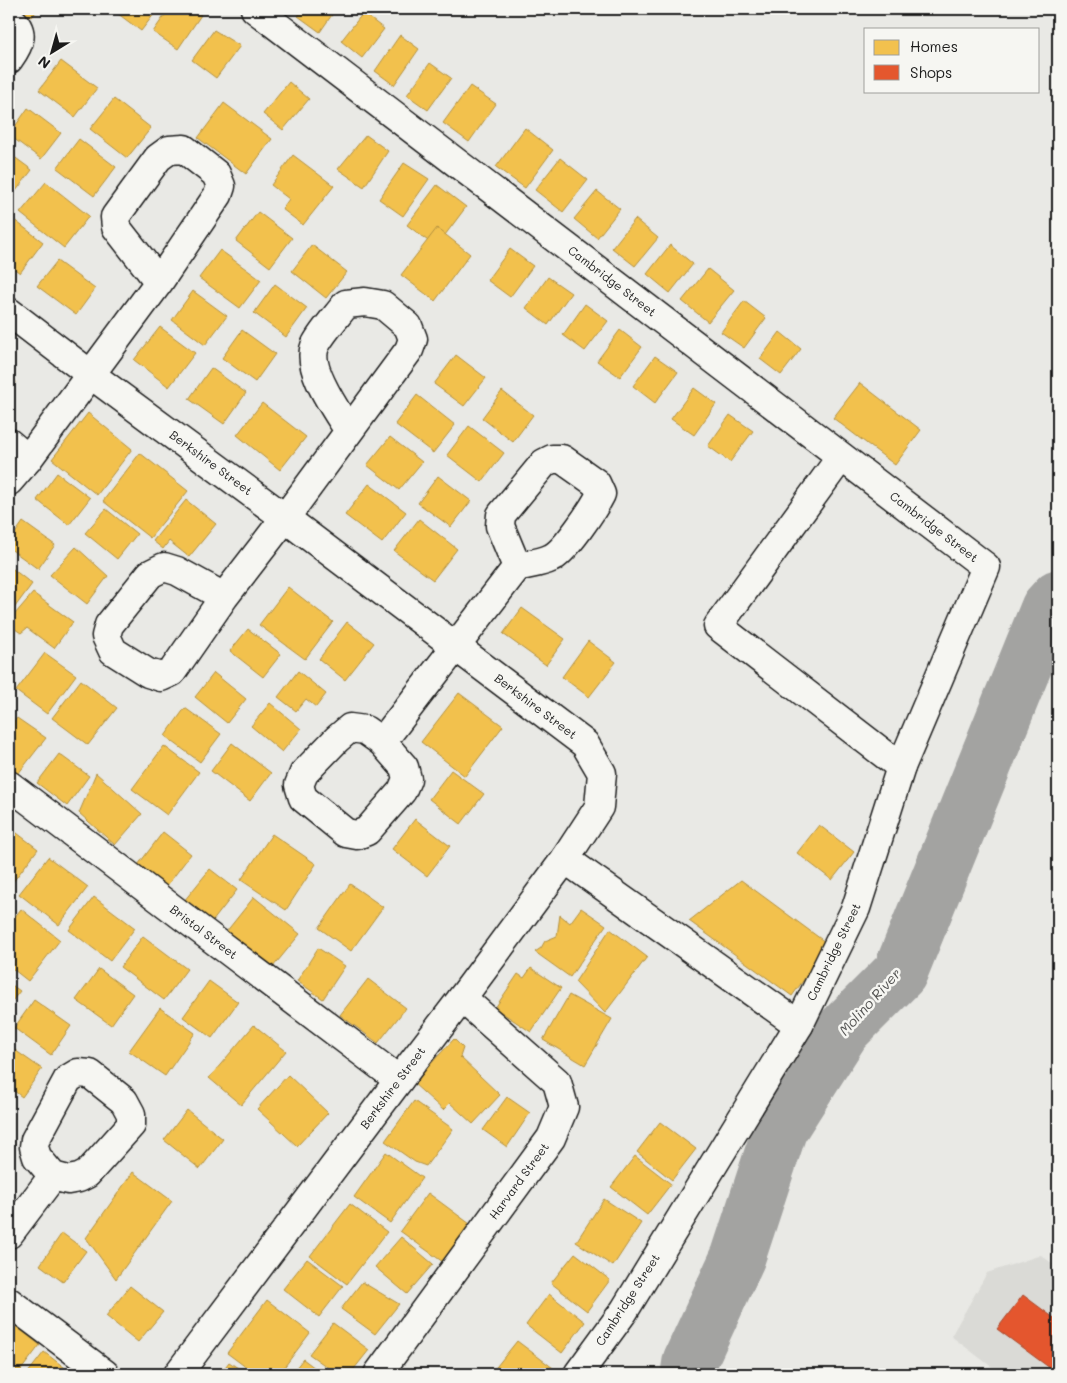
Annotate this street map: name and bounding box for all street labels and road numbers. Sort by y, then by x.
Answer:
street label: Cambridge Street [565,242,660,319]
street label: Berkshire Street [167,426,256,498]
street label: Cambridge Street [887,488,982,565]
street label: Berkshire Street [492,670,580,742]
street label: Cambridge Street [802,900,864,1003]
street label: Bristol Street [167,901,241,962]
street label: Berkshire Street [356,1043,428,1132]
street label: Harvard Street [485,1139,552,1222]
street label: Cambridge Street [591,1250,663,1349]

